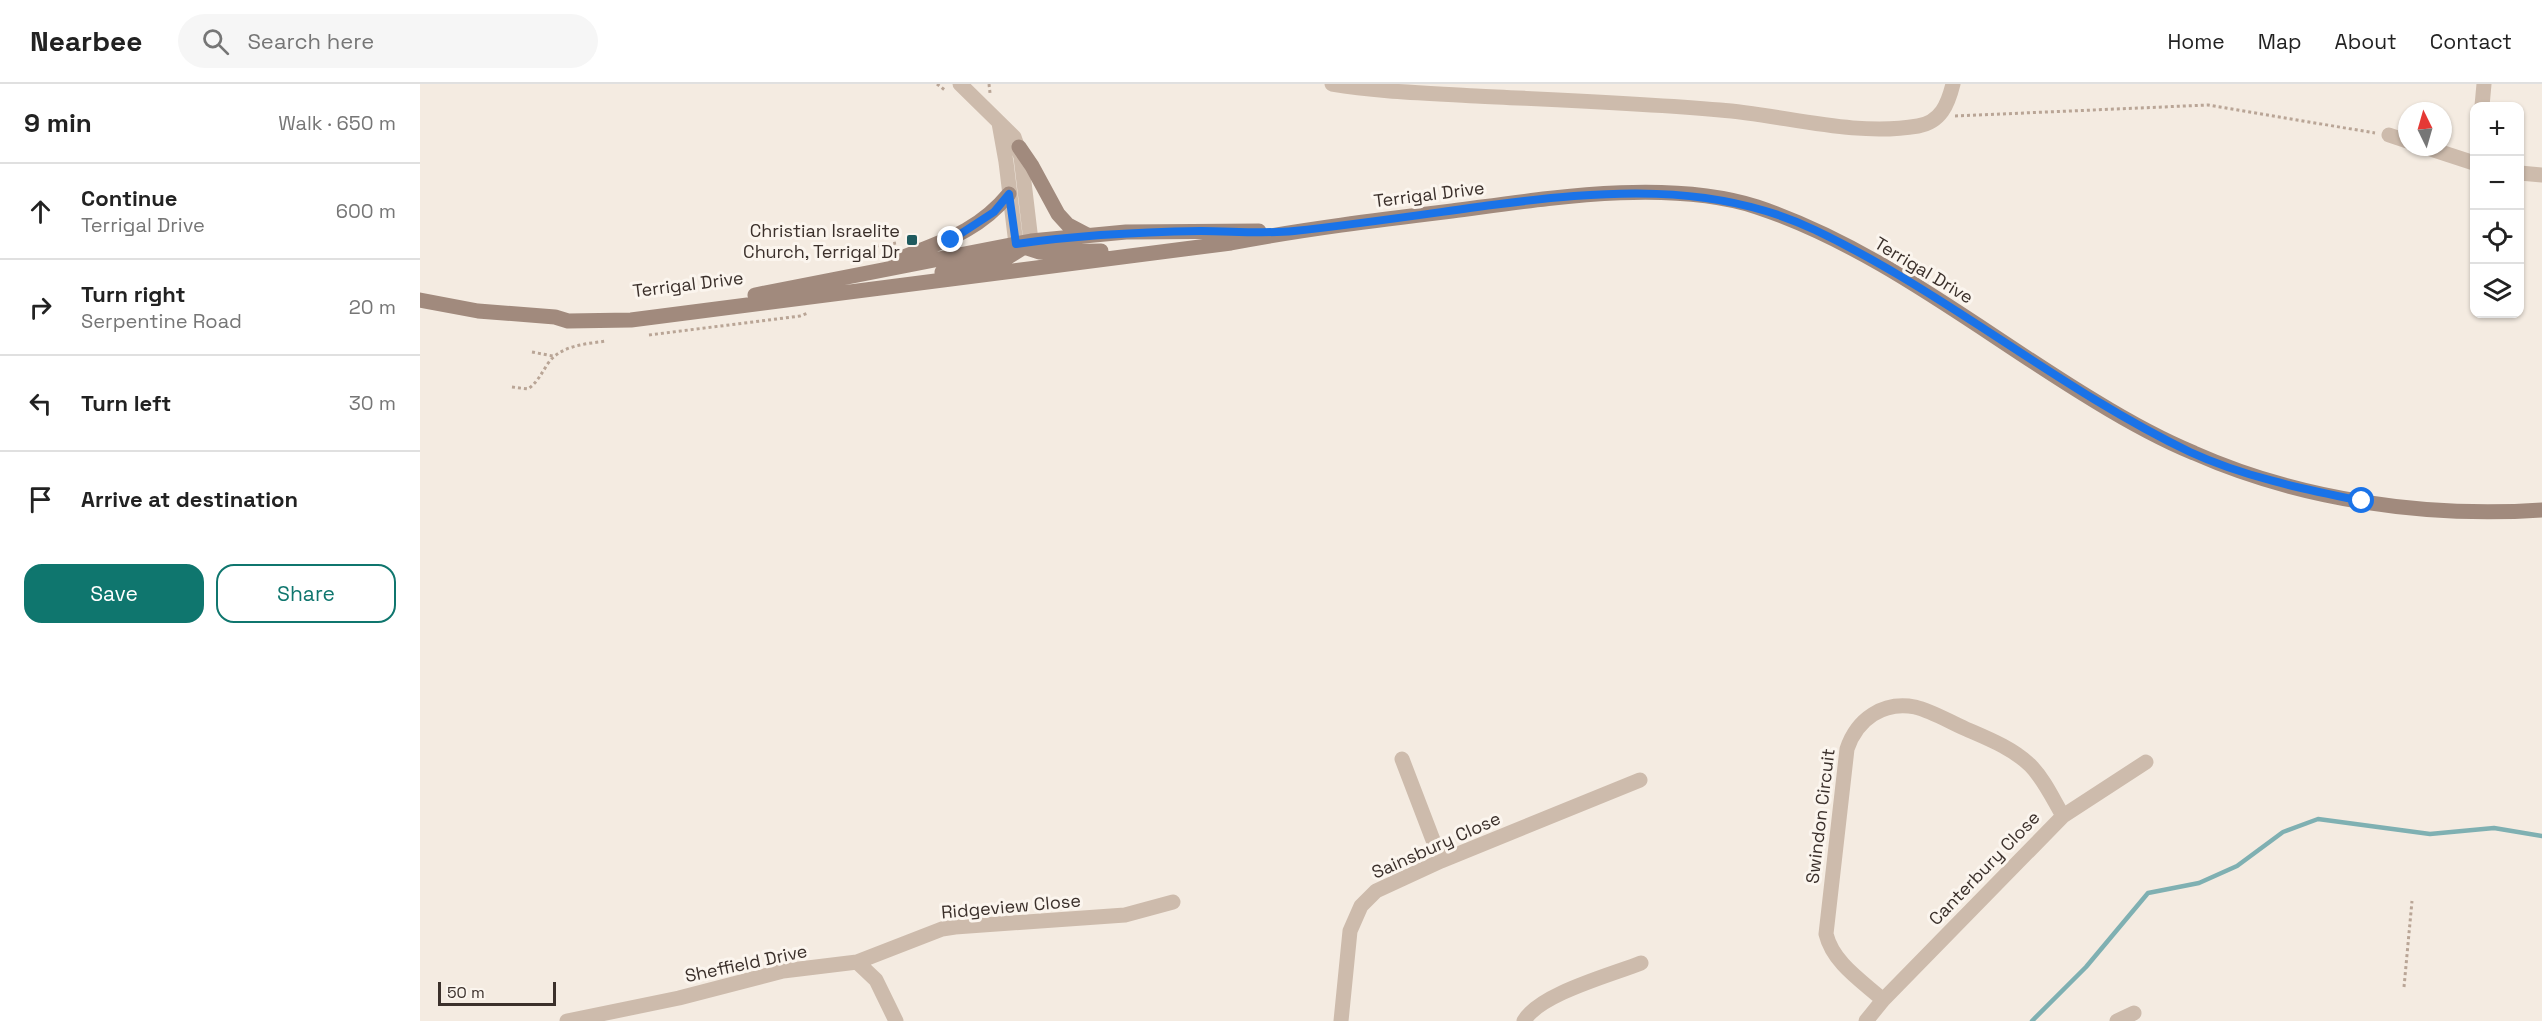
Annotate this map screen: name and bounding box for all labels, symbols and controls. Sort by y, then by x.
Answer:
search box [178,14,598,68]
text: Nearbee [30,23,142,59]
icon: search [199,25,232,58]
text: Search here [247,27,374,55]
text: Home [2167,28,2225,55]
text: Map [2258,28,2302,55]
text: About [2335,28,2397,55]
text: Contact [2430,28,2512,55]
north arrow [2398,102,2452,156]
map controls [2470,102,2524,318]
button: + [2470,102,2524,156]
text: 9 min [24,106,92,140]
text: Walk · 650 m [278,110,396,136]
button: − [2470,156,2524,210]
street label: Terrigal Drive [1372,176,1486,212]
text: Continue [81,184,177,212]
icon: ahead [24,195,57,228]
text: 600 m [336,198,396,224]
button: locate [2470,210,2524,264]
text: Terrigal Drive [81,212,205,238]
place label: Christian Israelite Church, Terrigal Dr [743,219,900,263]
route end [937,226,963,252]
street label: Terrigal Drive [1870,231,1978,309]
marker: Christian Israelite Church, Terrigal Dr [905,233,919,247]
button: layers [2470,264,2524,318]
street label: Terrigal Drive [631,266,745,302]
text: Turn right [81,280,186,308]
icon: right [24,291,57,324]
text: 20 m [349,294,396,320]
text: Serpentine Road [81,308,242,334]
icon: left [24,387,57,420]
text: Turn left [81,389,171,417]
text: 30 m [349,390,396,416]
icon: arrive [24,483,57,516]
text: Arrive at destination [81,485,298,513]
route start [2348,487,2374,513]
button: Save [24,564,204,623]
button: Share [216,564,396,623]
street label: Swindon Circuit [1800,747,1840,885]
street label: Sainsbury Close [1368,806,1504,884]
street label: Canterbury Close [1924,806,2044,930]
street label: Ridgeview Close [940,888,1082,924]
street label: Sheffield Drive [683,939,809,987]
scale bar [438,979,556,1006]
text: 50 m [447,982,485,1003]

